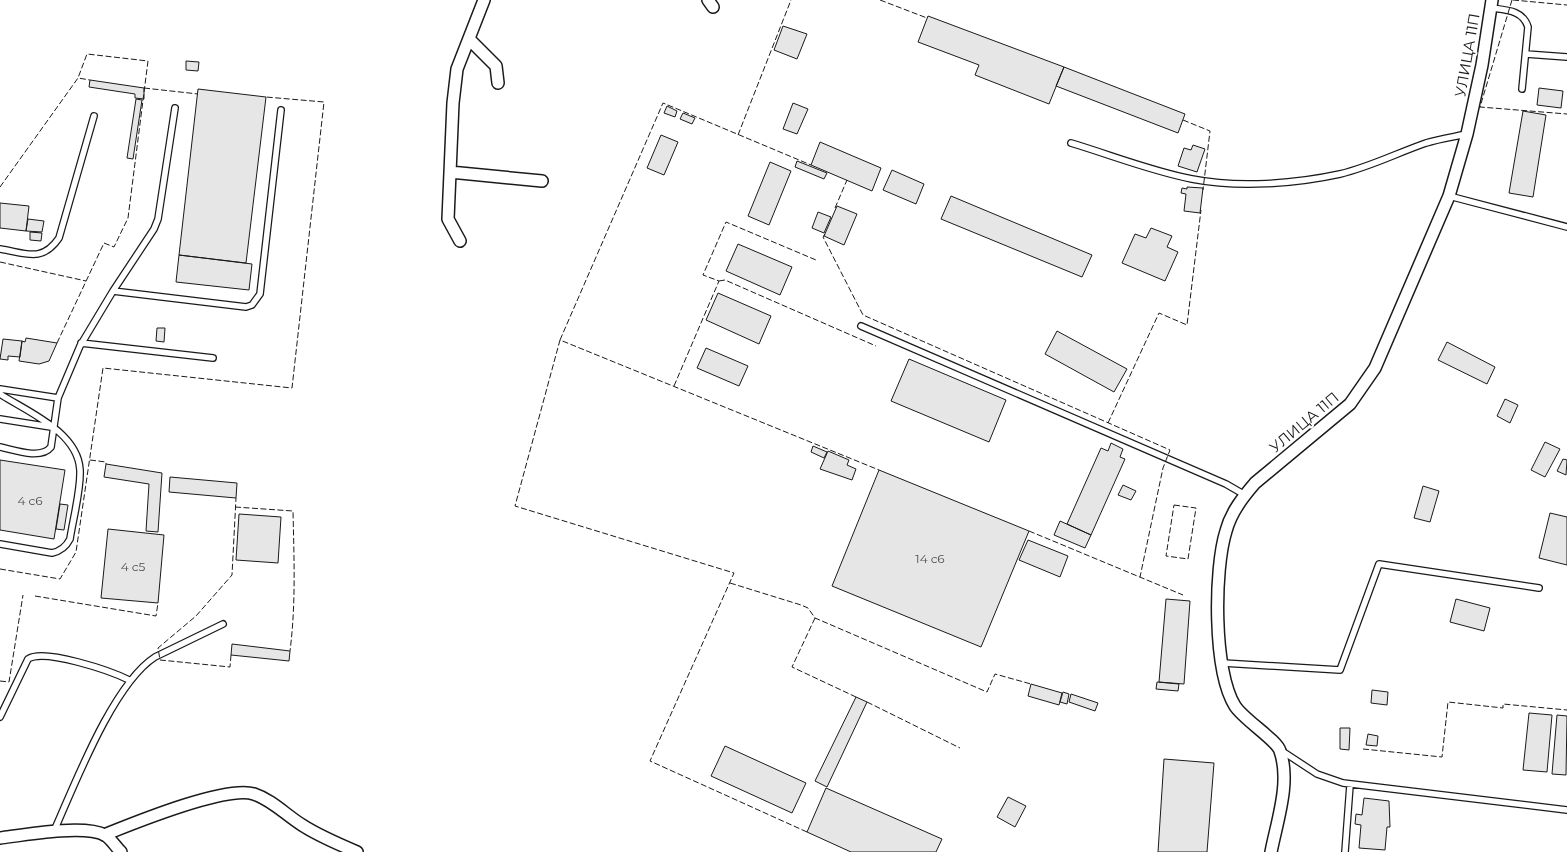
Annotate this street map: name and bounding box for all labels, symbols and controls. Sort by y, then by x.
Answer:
street label: УЛИЦА 11П [1450,12,1484,98]
street label: УЛИЦА 11П [1265,387,1343,457]
house number: 4 с6 [17,493,43,508]
house number: 14 с6 [915,551,945,566]
house number: 4 с5 [121,559,146,574]

